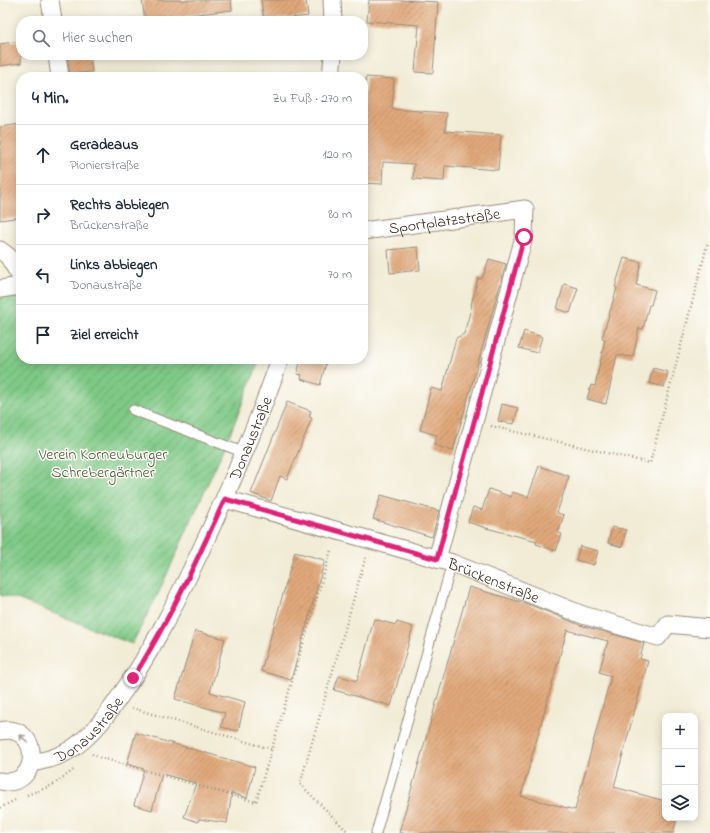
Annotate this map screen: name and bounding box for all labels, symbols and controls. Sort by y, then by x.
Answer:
search box [16,16,368,60]
icon: search [30,27,52,49]
text: Hier suchen [62,27,133,49]
text: 4 Min. [32,86,68,111]
text: Zu Fuß · 270 m [272,89,352,108]
text: Geradeaus [70,134,138,156]
icon: ahead [32,144,54,166]
text: 120 m [322,145,352,164]
text: Pionierstraße [70,156,139,175]
text: Rechts abbiegen [70,194,169,216]
street label: Sportplatzstraße [387,202,502,241]
icon: right [32,204,54,226]
text: 80 m [328,205,352,224]
text: Brückenstraße [70,216,149,235]
route start [515,228,533,246]
text: Links abbiegen [70,254,157,276]
icon: left [32,264,54,286]
text: 70 m [328,265,352,284]
text: Donaustraße [70,276,142,295]
icon: arrive [32,324,54,346]
text: Ziel erreicht [70,324,138,346]
street label: Donaustraße [224,393,280,485]
park label: Verein Korneuburger Schrebergärtner [38,443,167,485]
street label: Brückenstraße [443,552,543,611]
route end [124,669,142,687]
street label: Donaustraße [50,692,131,771]
map controls [662,713,698,821]
button: + [662,713,698,749]
one-way arrow [19,734,29,744]
button: − [662,749,698,785]
button: layers [662,785,698,821]

